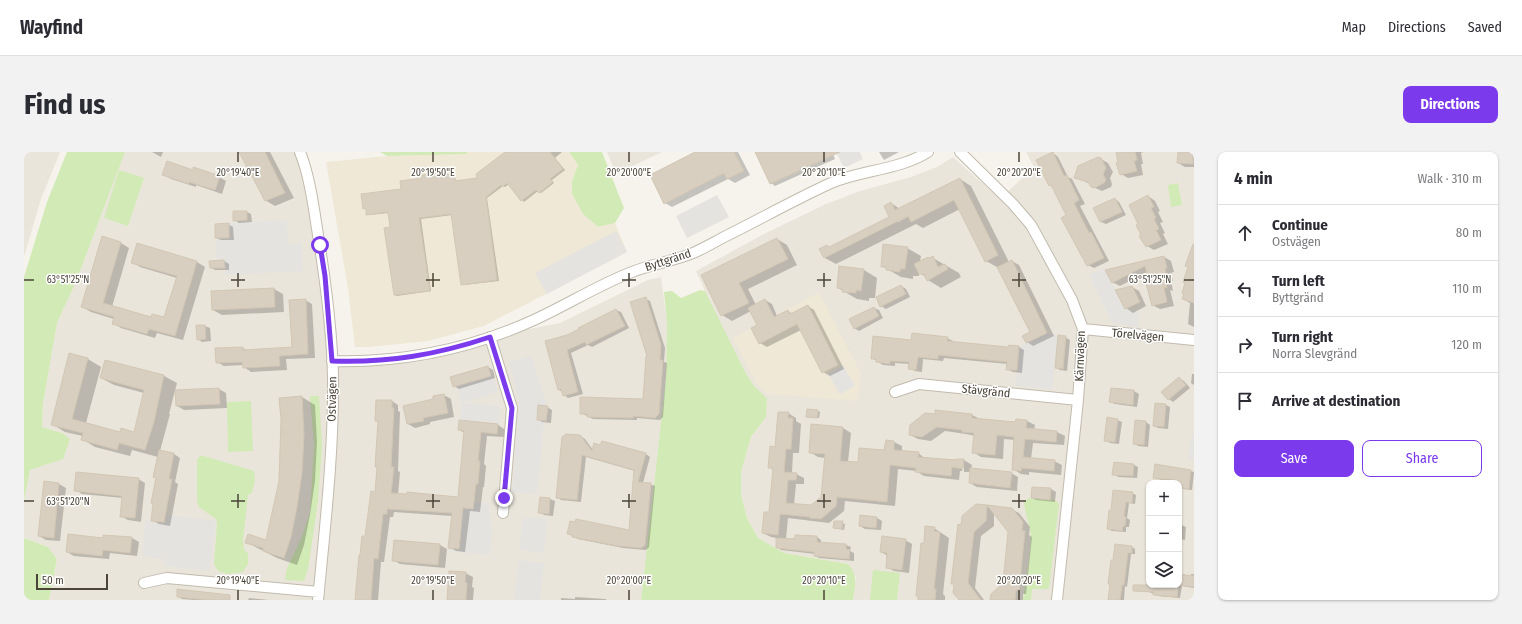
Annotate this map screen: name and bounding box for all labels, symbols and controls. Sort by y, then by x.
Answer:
text: Wayfind [20,16,83,39]
text: Map [1342,19,1366,36]
text: Directions [1388,19,1446,36]
text: Saved [1468,19,1502,36]
button: Directions [1403,86,1498,123]
text: Find us [24,88,106,121]
text: 20°19'40"E [216,167,260,179]
text: 20°19'50"E [411,167,455,179]
text: 20°20'00"E [607,167,652,179]
text: 20°20'10"E [802,167,846,179]
text: 20°20'20"E [997,167,1041,179]
text: 4 min [1234,168,1273,189]
text: Walk · 310 m [1418,171,1482,186]
text: Continue [1272,216,1328,234]
icon: ahead [1234,222,1256,244]
text: 80 m [1456,225,1482,240]
text: Ostvägen [1272,234,1321,249]
route start [311,236,329,254]
street label: Byttgränd [643,246,693,274]
text: Turn left [1272,272,1325,290]
text: 63°51'25"N [47,274,89,286]
text: 63°51'25"N [1129,274,1171,286]
icon: left [1234,278,1256,300]
text: 110 m [1452,281,1482,296]
text: Byttgränd [1272,290,1324,305]
street label: Törelvägen [1111,326,1165,344]
text: Turn right [1272,328,1333,346]
street label: Kärnvägen [1072,330,1088,382]
icon: right [1234,334,1256,356]
text: 120 m [1451,337,1482,352]
text: Norra Slevgränd [1272,346,1357,361]
street label: Ostvägen [325,376,339,422]
street label: Stävgränd [961,381,1011,401]
icon: arrive [1234,390,1256,412]
text: Arrive at destination [1272,392,1400,410]
button: Save [1234,440,1354,477]
button: Share [1362,440,1482,477]
map controls [1146,480,1182,588]
button: + [1146,480,1182,516]
route end [495,489,513,507]
text: 63°51'20"N [46,496,90,508]
button: − [1146,516,1182,552]
button: layers [1146,552,1182,588]
scale bar [36,572,108,591]
text: 50 m [42,574,64,587]
text: 20°19'40"E [216,575,260,587]
text: 20°19'50"E [411,575,455,587]
text: 20°20'00"E [607,575,652,587]
text: 20°20'10"E [802,575,846,587]
text: 20°20'20"E [997,575,1041,587]

